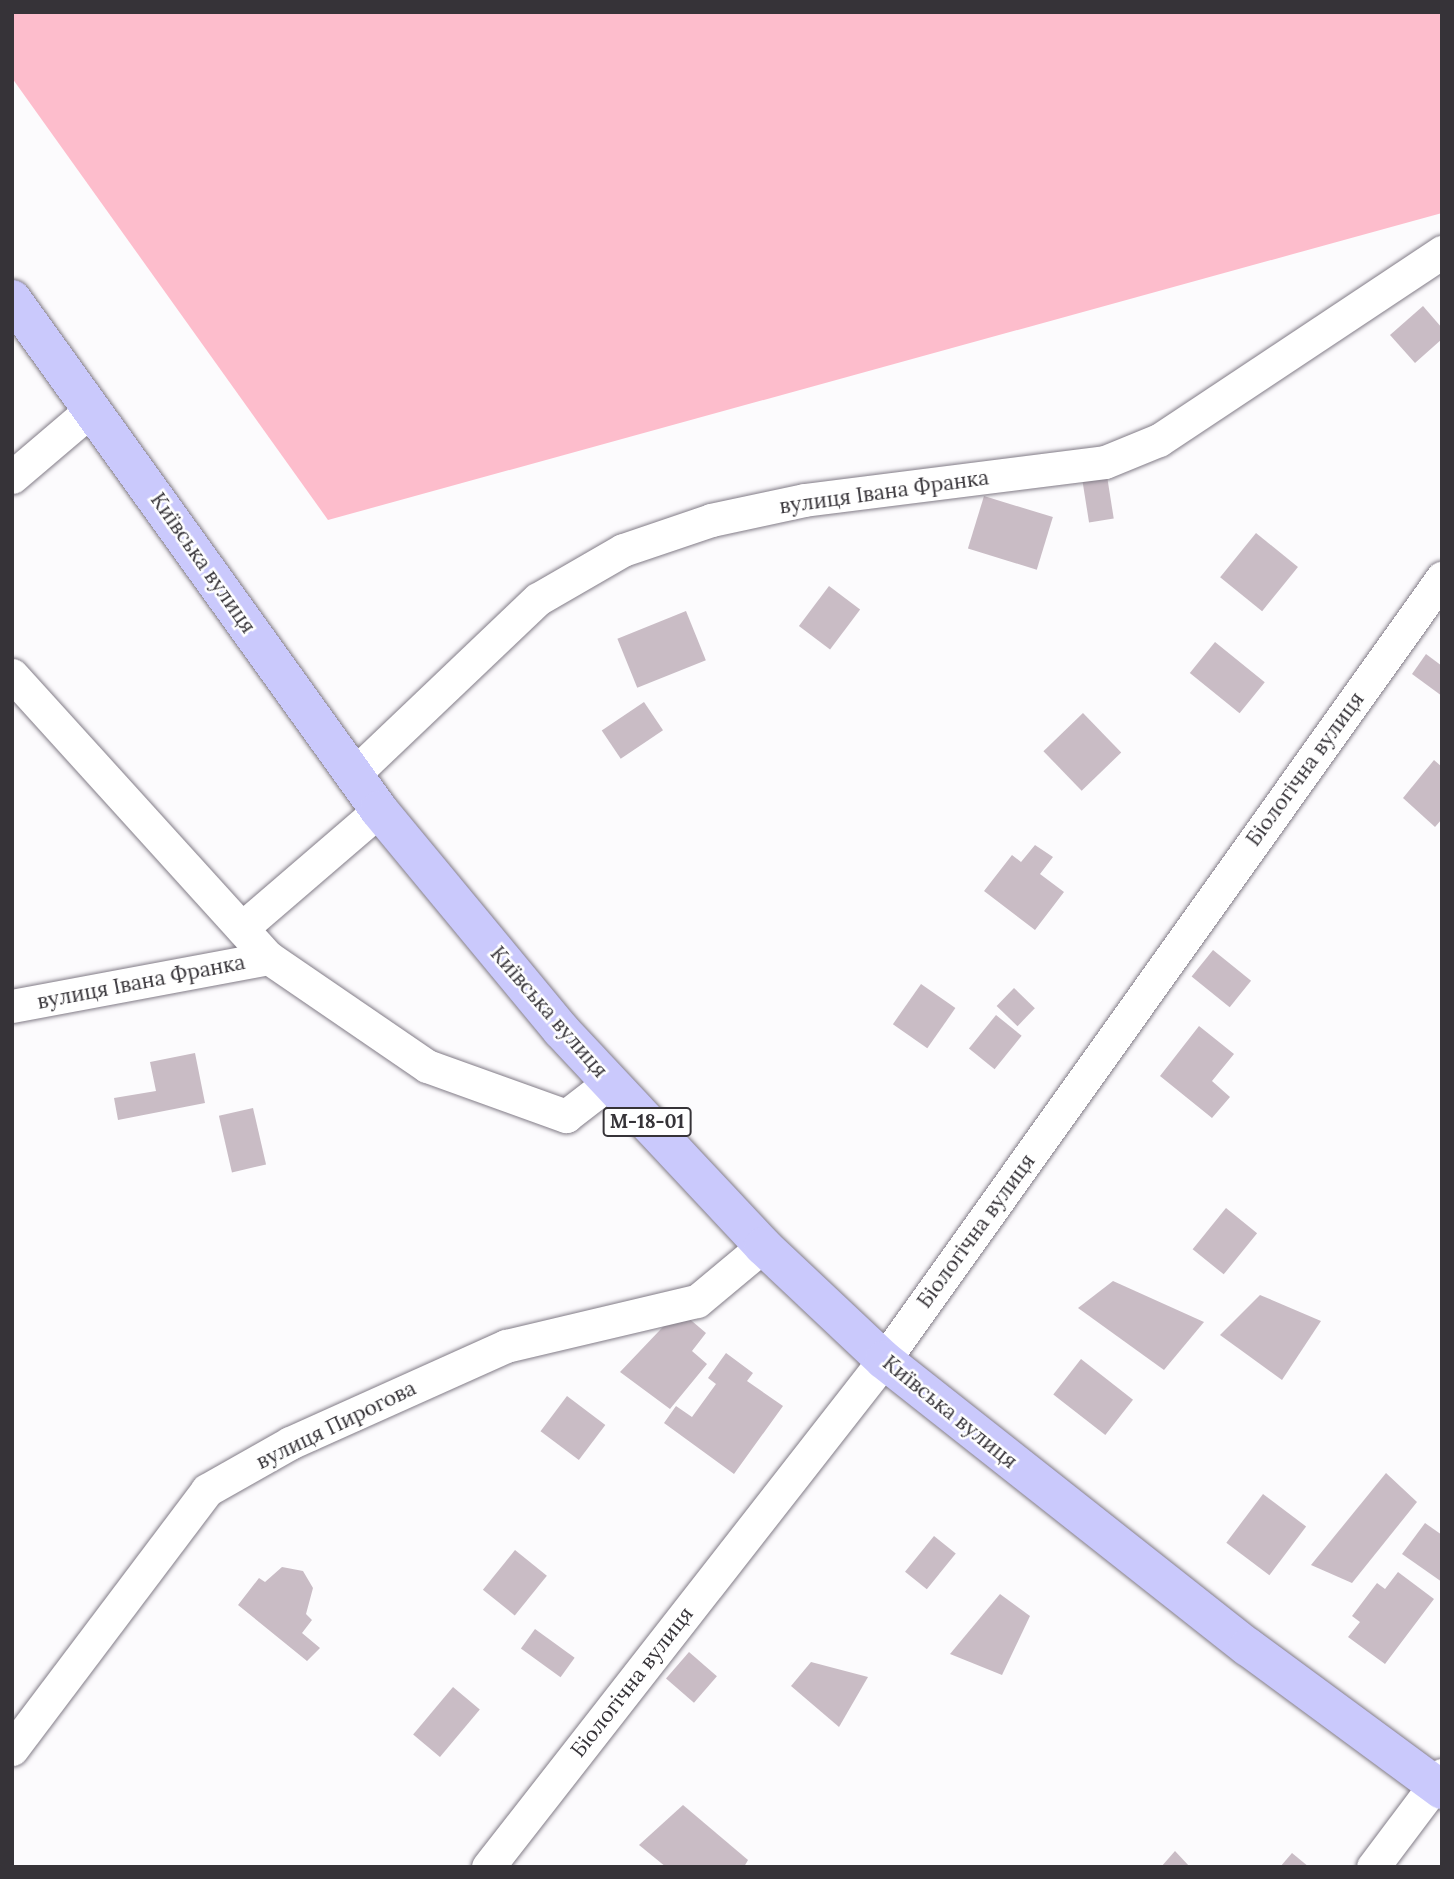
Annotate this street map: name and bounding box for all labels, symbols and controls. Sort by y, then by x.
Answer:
street label: вулиця Івана Франка [778,465,990,519]
street label: Київська вулиця [145,488,261,638]
street label: Біологічна вулиця [1241,687,1369,851]
street label: Київська вулиця [485,941,613,1083]
street label: вулиця Івана Франка [35,949,247,1015]
road number: М-18-01 [602,1106,692,1138]
street label: Біологічна вулиця [912,1149,1040,1313]
street label: Київська вулиця [878,1350,1022,1474]
street label: вулиця Пирогова [252,1375,420,1475]
street label: Біологічна вулиця [565,1602,699,1762]

